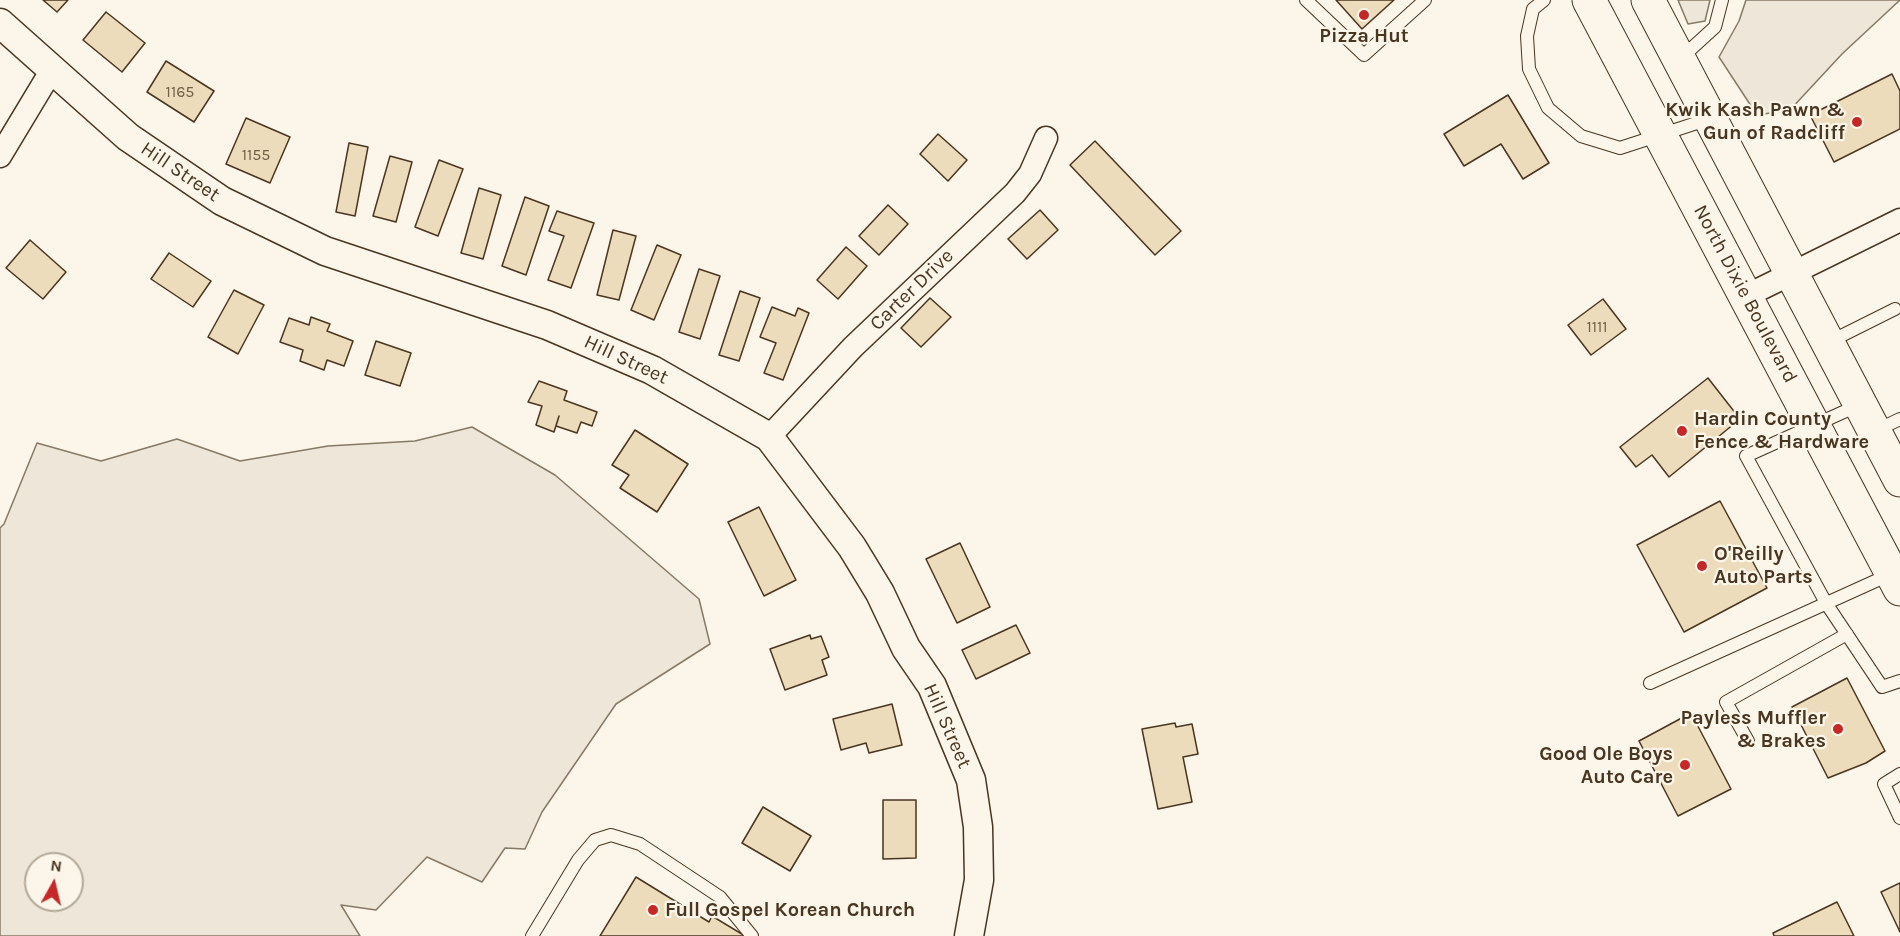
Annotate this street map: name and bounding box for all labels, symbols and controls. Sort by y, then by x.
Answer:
marker: Pizza Hut [1357,8,1371,22]
place label: Pizza Hut [1319,24,1409,48]
house number: 1165 [166,82,194,102]
place label: Kwik Kash Pawn & Gun of Radcliff [1665,98,1845,145]
marker: Kwik Kash Pawn & Gun of Radcliff [1850,115,1864,129]
street label: Hill Street [136,137,224,207]
house number: 1155 [242,145,270,165]
street label: North Dixie Boulevard [1688,201,1802,387]
street label: Carter Drive [865,244,959,336]
house number: 1111 [1586,317,1608,337]
street label: Hill Street [580,330,672,390]
place label: Hardin County Fence & Hardware [1694,407,1869,454]
marker: Hardin County Fence & Hardware [1675,424,1689,438]
place label: O'Reilly Auto Parts [1714,542,1813,589]
marker: O'Reilly Auto Parts [1695,559,1709,573]
street label: Hill Street [918,680,976,772]
place label: Payless Muffler & Brakes [1681,706,1826,753]
marker: Payless Muffler & Brakes [1831,722,1845,736]
place label: Good Ole Boys Auto Care [1539,742,1673,789]
marker: Good Ole Boys Auto Care [1678,758,1692,772]
north arrow [24,852,84,912]
text: N [49,855,63,876]
place label: Full Gospel Korean Church [665,898,915,922]
marker: Full Gospel Korean Church [646,903,660,917]

